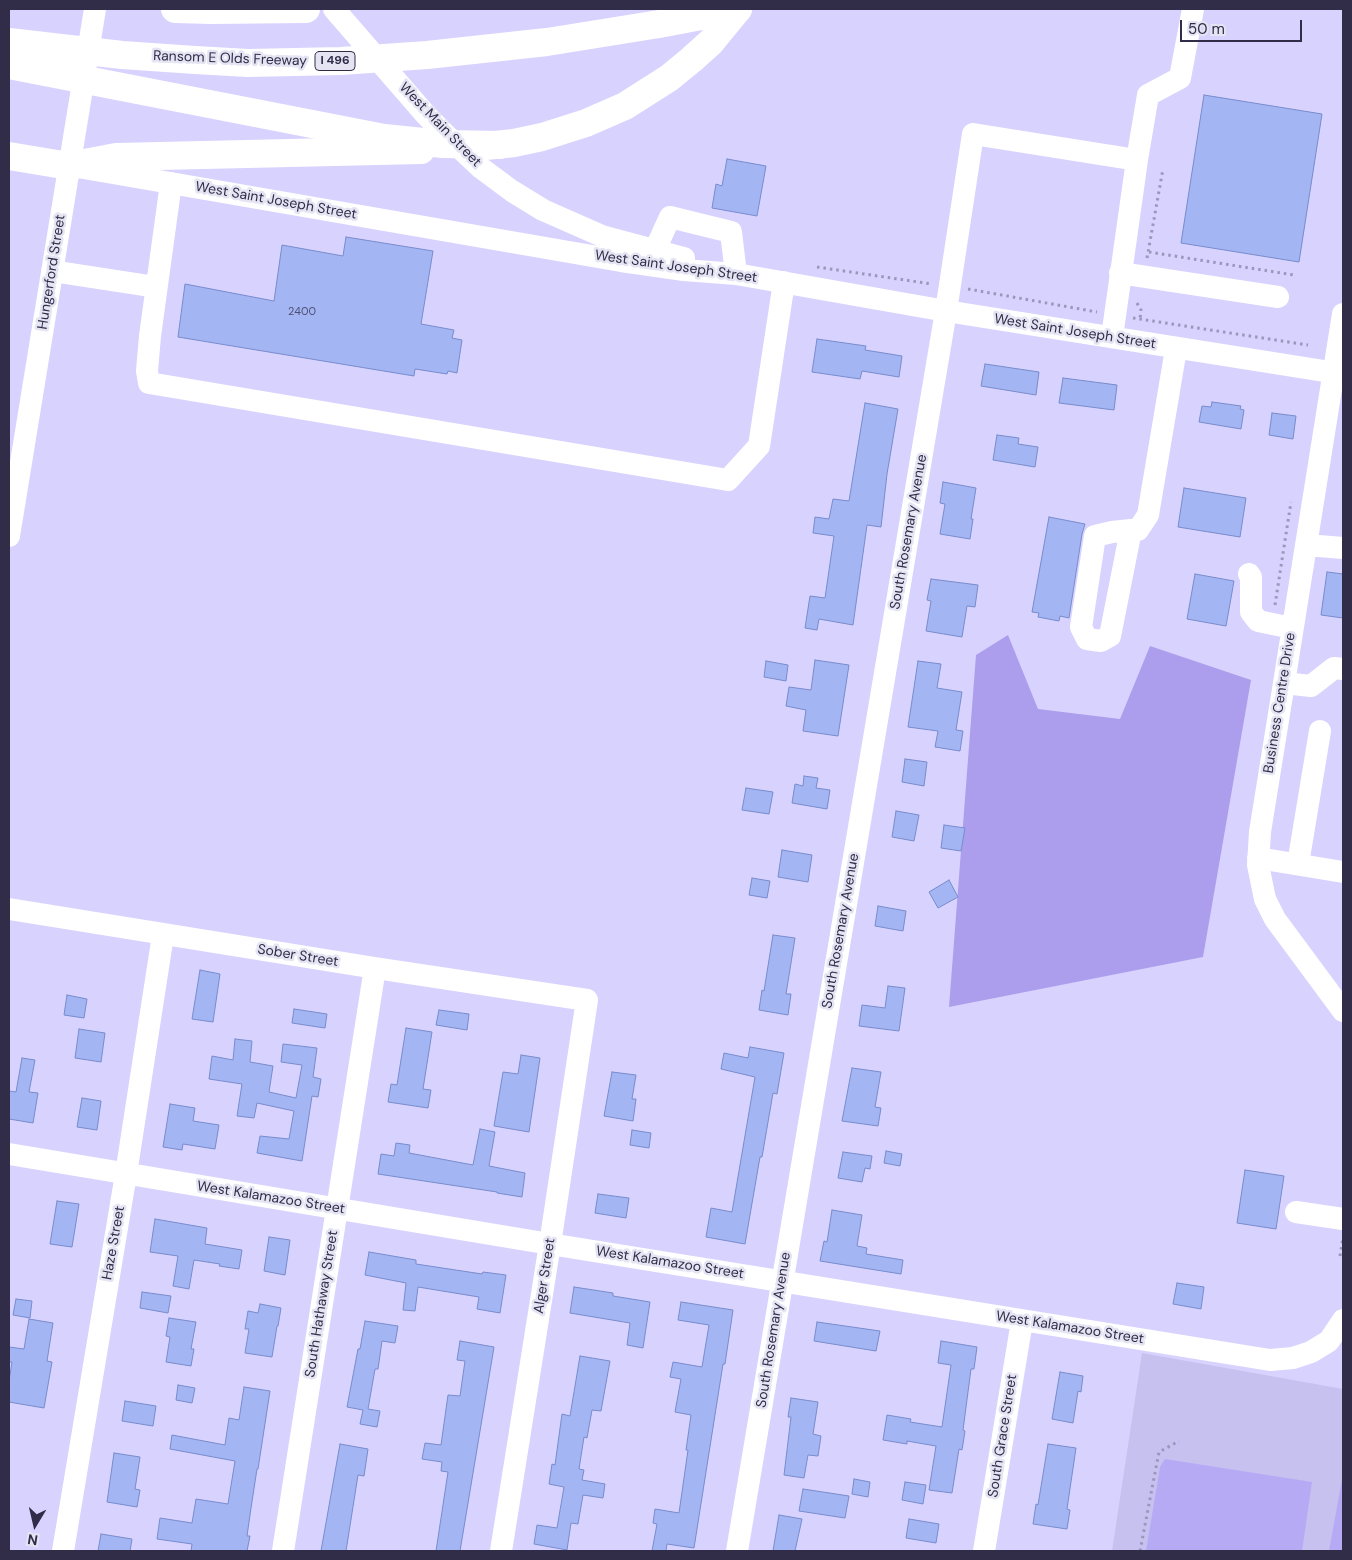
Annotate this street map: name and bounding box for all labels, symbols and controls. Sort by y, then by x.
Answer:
scale bar [1182,10,1304,42]
text: 50 m [1188,19,1225,39]
street label: Ransom E Olds Freeway [153,48,307,70]
road number: I 496 [315,51,355,70]
street label: West Main Street [395,79,485,171]
street label: West Saint Joseph Street [194,179,358,223]
street label: Hungerford Street [35,213,69,331]
street label: West Saint Joseph Street [594,247,758,287]
house number: 2400 [288,305,316,319]
street label: West Saint Joseph Street [993,311,1157,353]
street label: South Rosemary Avenue [887,453,931,611]
street label: Business Centre Drive [1261,632,1299,774]
street label: South Rosemary Avenue [819,852,863,1010]
street label: Sober Street [256,941,340,971]
street label: West Kalamazoo Street [196,1178,346,1218]
street label: Haze Street [99,1205,129,1281]
street label: South Hathaway Street [302,1229,342,1379]
street label: Alger Street [531,1237,559,1315]
street label: West Kalamazoo Street [595,1243,745,1283]
street label: South Rosemary Avenue [753,1251,795,1409]
street label: West Kalamazoo Street [995,1308,1145,1348]
street label: South Grace Street [985,1373,1021,1499]
north arrow [10,1500,60,1550]
text: N [26,1530,39,1550]

